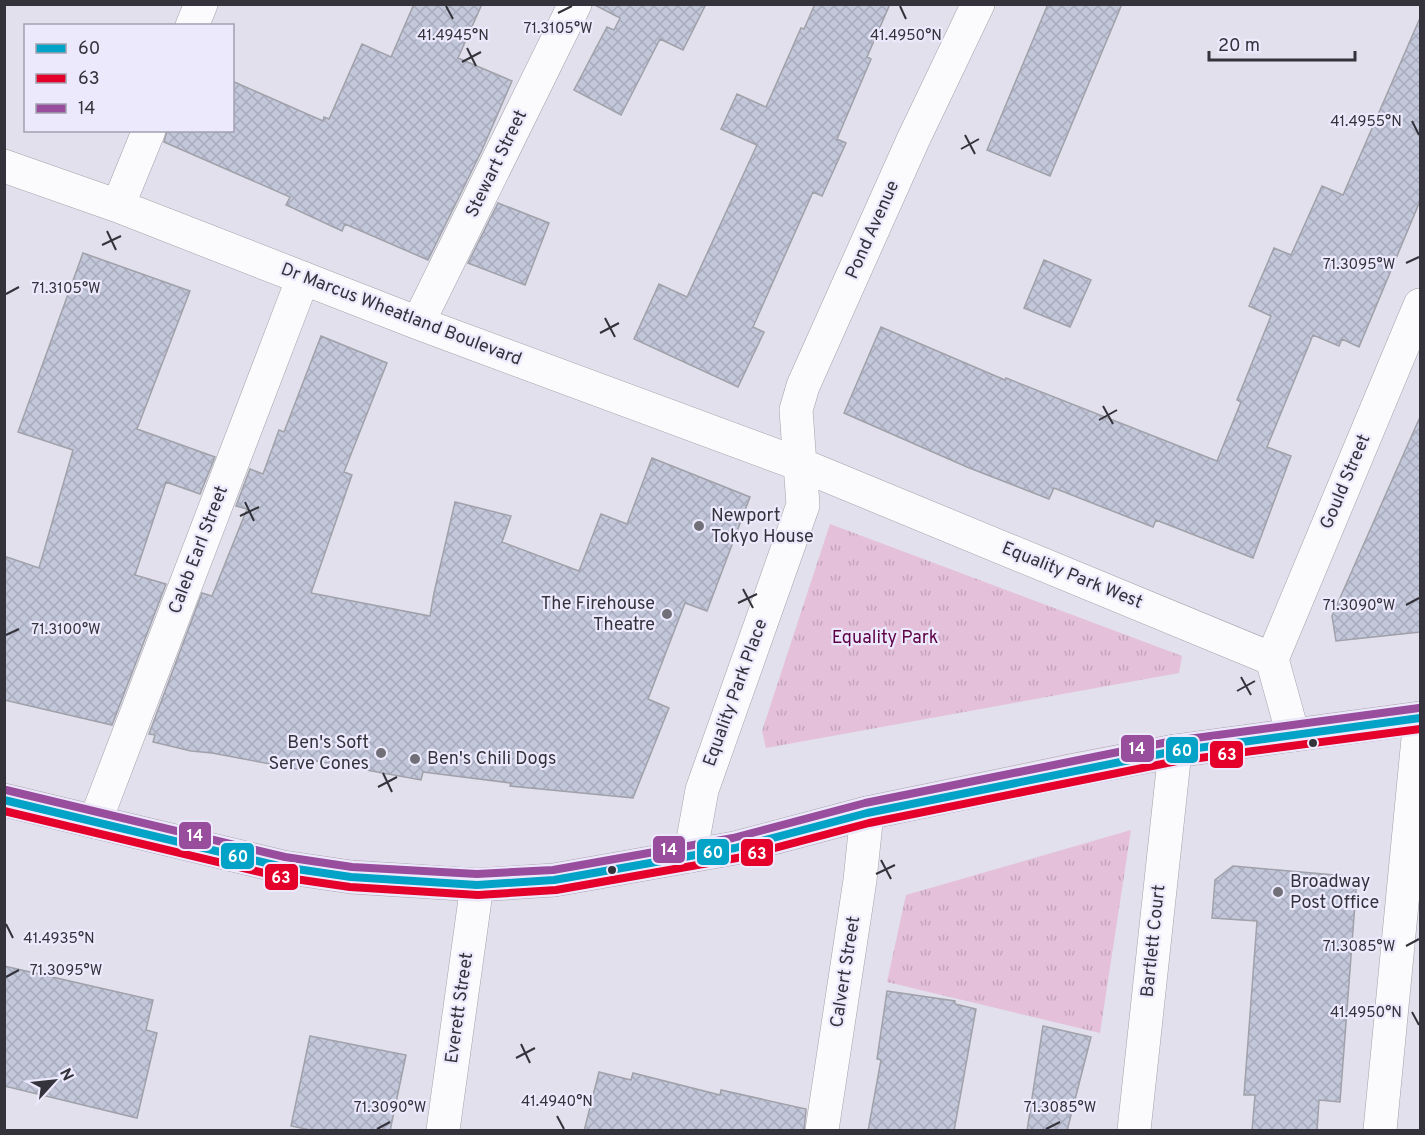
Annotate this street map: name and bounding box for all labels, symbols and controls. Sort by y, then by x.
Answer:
text: 71.3105°W [523,20,593,39]
legend [24,24,234,132]
scale bar [1209,24,1354,62]
text: 41.4945°N [417,27,489,46]
text: 41.4950°N [870,27,942,46]
text: 20 m [1218,35,1260,58]
text: 60 [78,38,100,61]
text: 63 [78,68,100,91]
text: 14 [78,98,96,121]
street label: Stewart Street [461,106,533,222]
text: 41.4955°N [1330,113,1402,132]
street label: Pond Avenue [841,177,905,283]
text: 71.3095°W [1323,256,1395,275]
street label: Dr Marcus Wheatland Boulevard [277,258,525,372]
text: 71.3105°W [31,280,101,299]
street label: Gould Street [1316,431,1376,533]
street label: Caleb Earl Street [164,483,234,617]
place label: Newport Tokyo House [711,505,814,549]
marker: Newport Tokyo House [692,519,706,533]
street label: Equality Park West [998,537,1146,615]
place label: The Firehouse Theatre [541,593,655,637]
text: 71.3090°W [1323,597,1395,616]
marker: The Firehouse Theatre [660,607,674,621]
street label: Equality Park Place [699,616,773,770]
text: 71.3100°W [31,621,101,640]
park label: Equality Park [832,627,938,650]
place label: Ben's Soft Serve Cones [268,732,369,776]
line badge: 14 [1120,734,1155,763]
line badge: 60 [1165,736,1199,764]
unlabelled marker [1307,737,1319,749]
text: 14 [1129,740,1145,760]
line badge: 63 [1209,740,1244,769]
text: 60 [1172,742,1192,762]
marker: Ben's Soft Serve Cones [374,746,388,760]
text: 63 [1217,746,1237,766]
place label: Ben's Chili Dogs [427,748,556,771]
marker: Ben's Chili Dogs [408,752,422,766]
line badge: 14 [178,821,212,850]
text: 14 [187,827,203,847]
line badge: 14 [652,835,686,864]
line badge: 60 [696,838,730,866]
line badge: 63 [740,838,774,867]
text: 14 [661,841,677,861]
line badge: 60 [220,842,255,870]
text: 60 [703,844,723,864]
text: 63 [747,845,767,865]
text: 60 [228,848,248,868]
line badge: 63 [264,863,299,891]
unlabelled marker [606,864,618,876]
text: 63 [271,869,291,889]
place label: Broadway Post Office [1290,871,1379,915]
street label: Bartlett Court [1137,883,1171,999]
marker: Broadway Post Office [1271,885,1285,899]
street label: Calvert Street [826,915,866,1029]
text: 41.4935°N [23,930,95,949]
text: 71.3085°W [1323,938,1395,957]
street label: Everett Street [441,951,479,1065]
text: 71.3095°W [30,962,102,981]
text: 41.4950°N [1330,1004,1402,1023]
north arrow [24,1051,84,1111]
text: N [54,1065,77,1085]
text: 41.4940°N [521,1093,593,1112]
text: 71.3090°W [354,1099,426,1118]
text: 71.3085°W [1024,1099,1096,1118]

